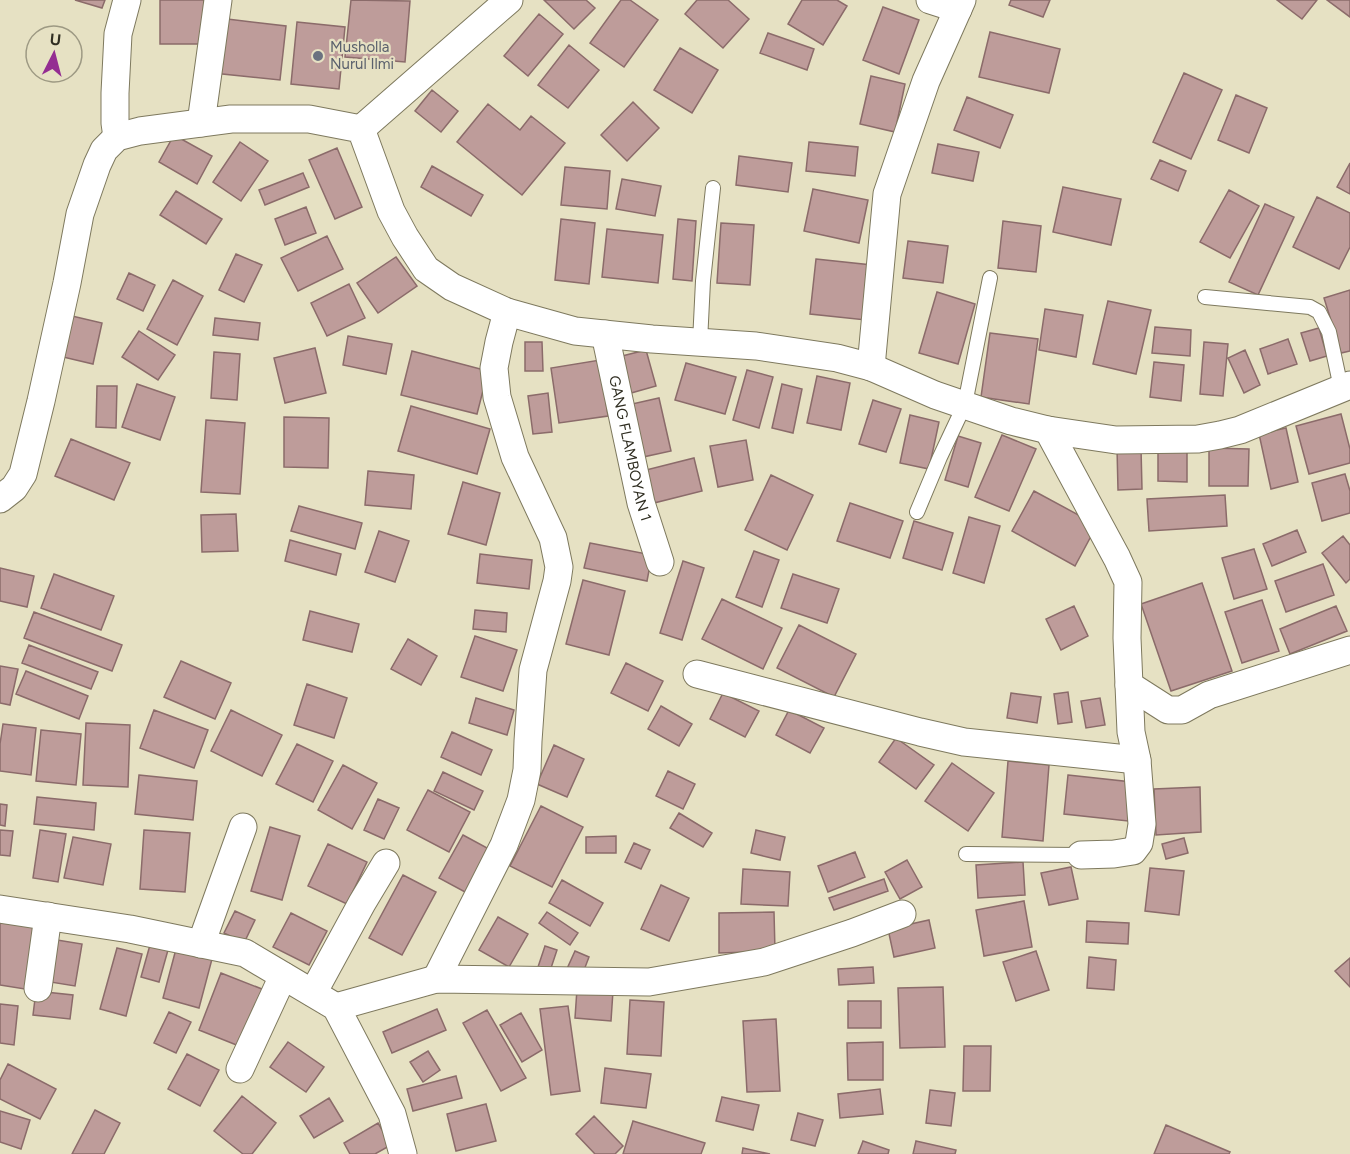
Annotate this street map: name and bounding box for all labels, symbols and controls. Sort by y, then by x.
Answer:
north arrow [24,24,84,84]
text: U [49,30,62,50]
place label: Musholla Nurul Ilmi [330,38,394,73]
marker: Musholla Nurul Ilmi [311,49,325,63]
street label: GANG FLAMBOYAN 1 [605,374,655,523]

